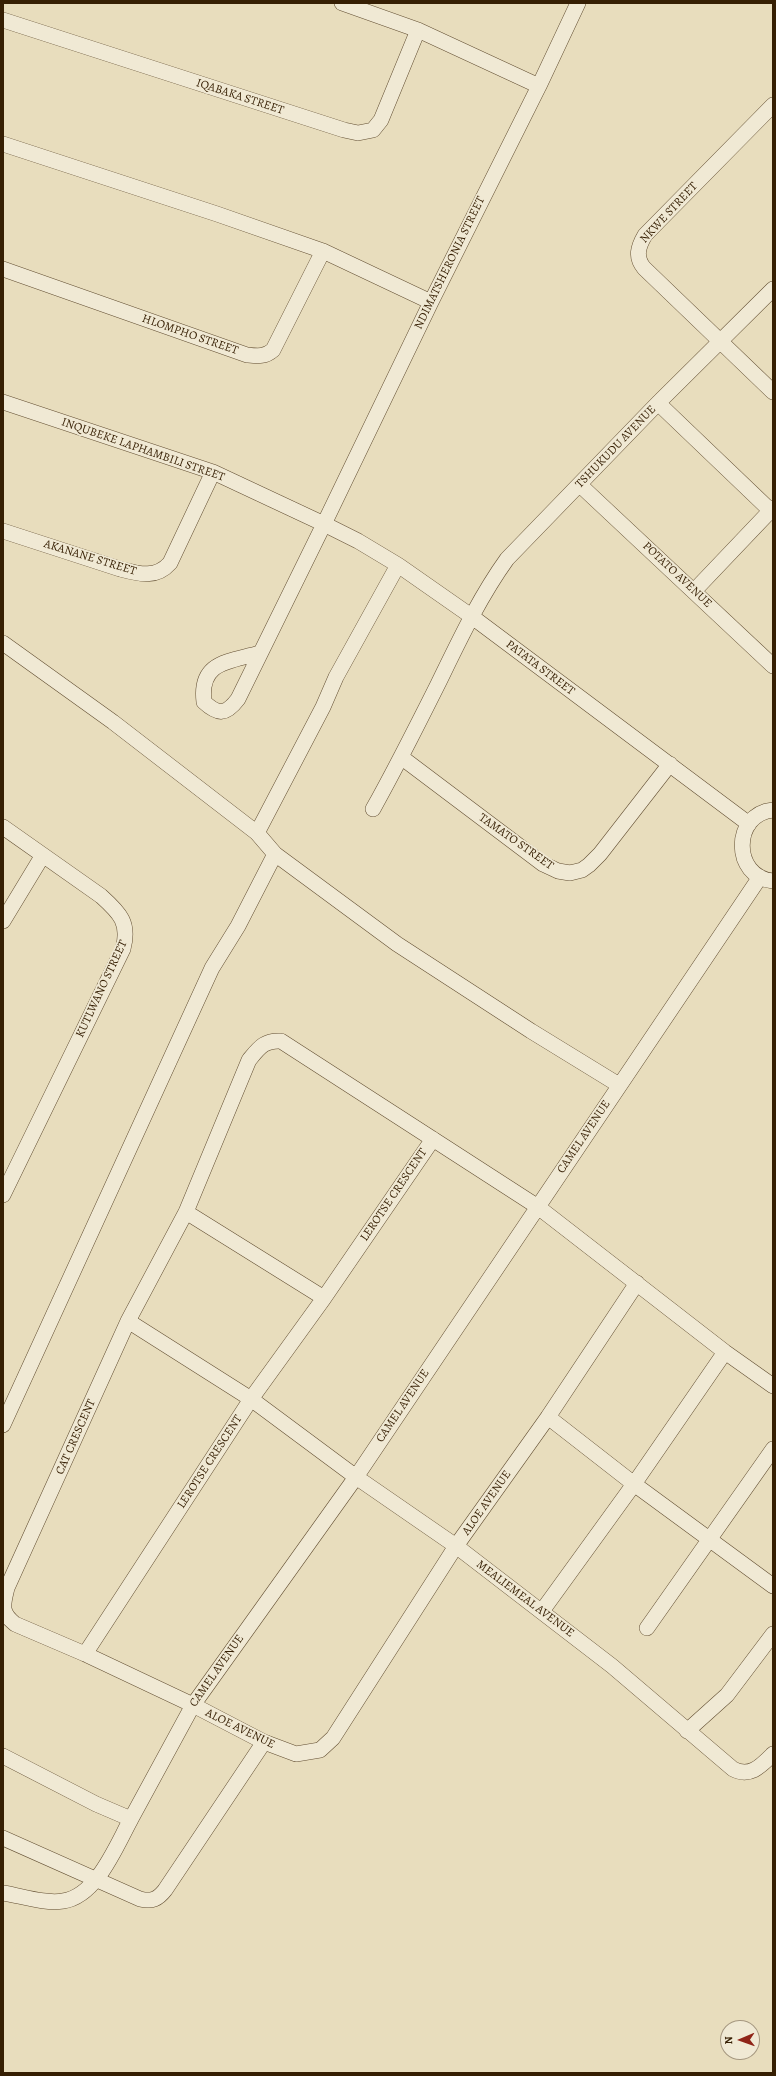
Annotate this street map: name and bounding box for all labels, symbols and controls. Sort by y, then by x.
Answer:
street label: IQABAKA STREET [194,76,286,118]
street label: NKWE STREET [637,180,701,246]
street label: NDIMATSHERONIA STREET [412,194,488,332]
street label: HLOMPHO STREET [140,312,240,358]
street label: TSHUKUDU AVENUE [573,403,659,491]
street label: INQUBEKE LAPHAMBILI STREET [59,415,227,485]
street label: AKANANE STREET [42,537,138,579]
street label: POTATO AVENUE [639,539,715,611]
street label: PATATA STREET [503,637,577,699]
street label: TAMATO STREET [476,811,556,873]
street label: KUTLWANO STREET [73,938,131,1040]
street label: CAMEL AVENUE [554,1098,614,1176]
street label: LEROTSE CRESCENT [358,1146,430,1244]
street label: CAMEL AVENUE [373,1367,433,1445]
street label: CAT CRESCENT [53,1397,99,1477]
street label: LEROTSE CRESCENT [174,1413,246,1511]
street label: ALOE AVENUE [459,1468,515,1538]
street label: MEALIEMEAL AVENUE [473,1557,577,1641]
street label: CAMEL AVENUE [187,1632,247,1710]
street label: ALOE AVENUE [203,1706,277,1752]
north arrow [720,2020,760,2060]
text: N [721,2036,736,2045]

